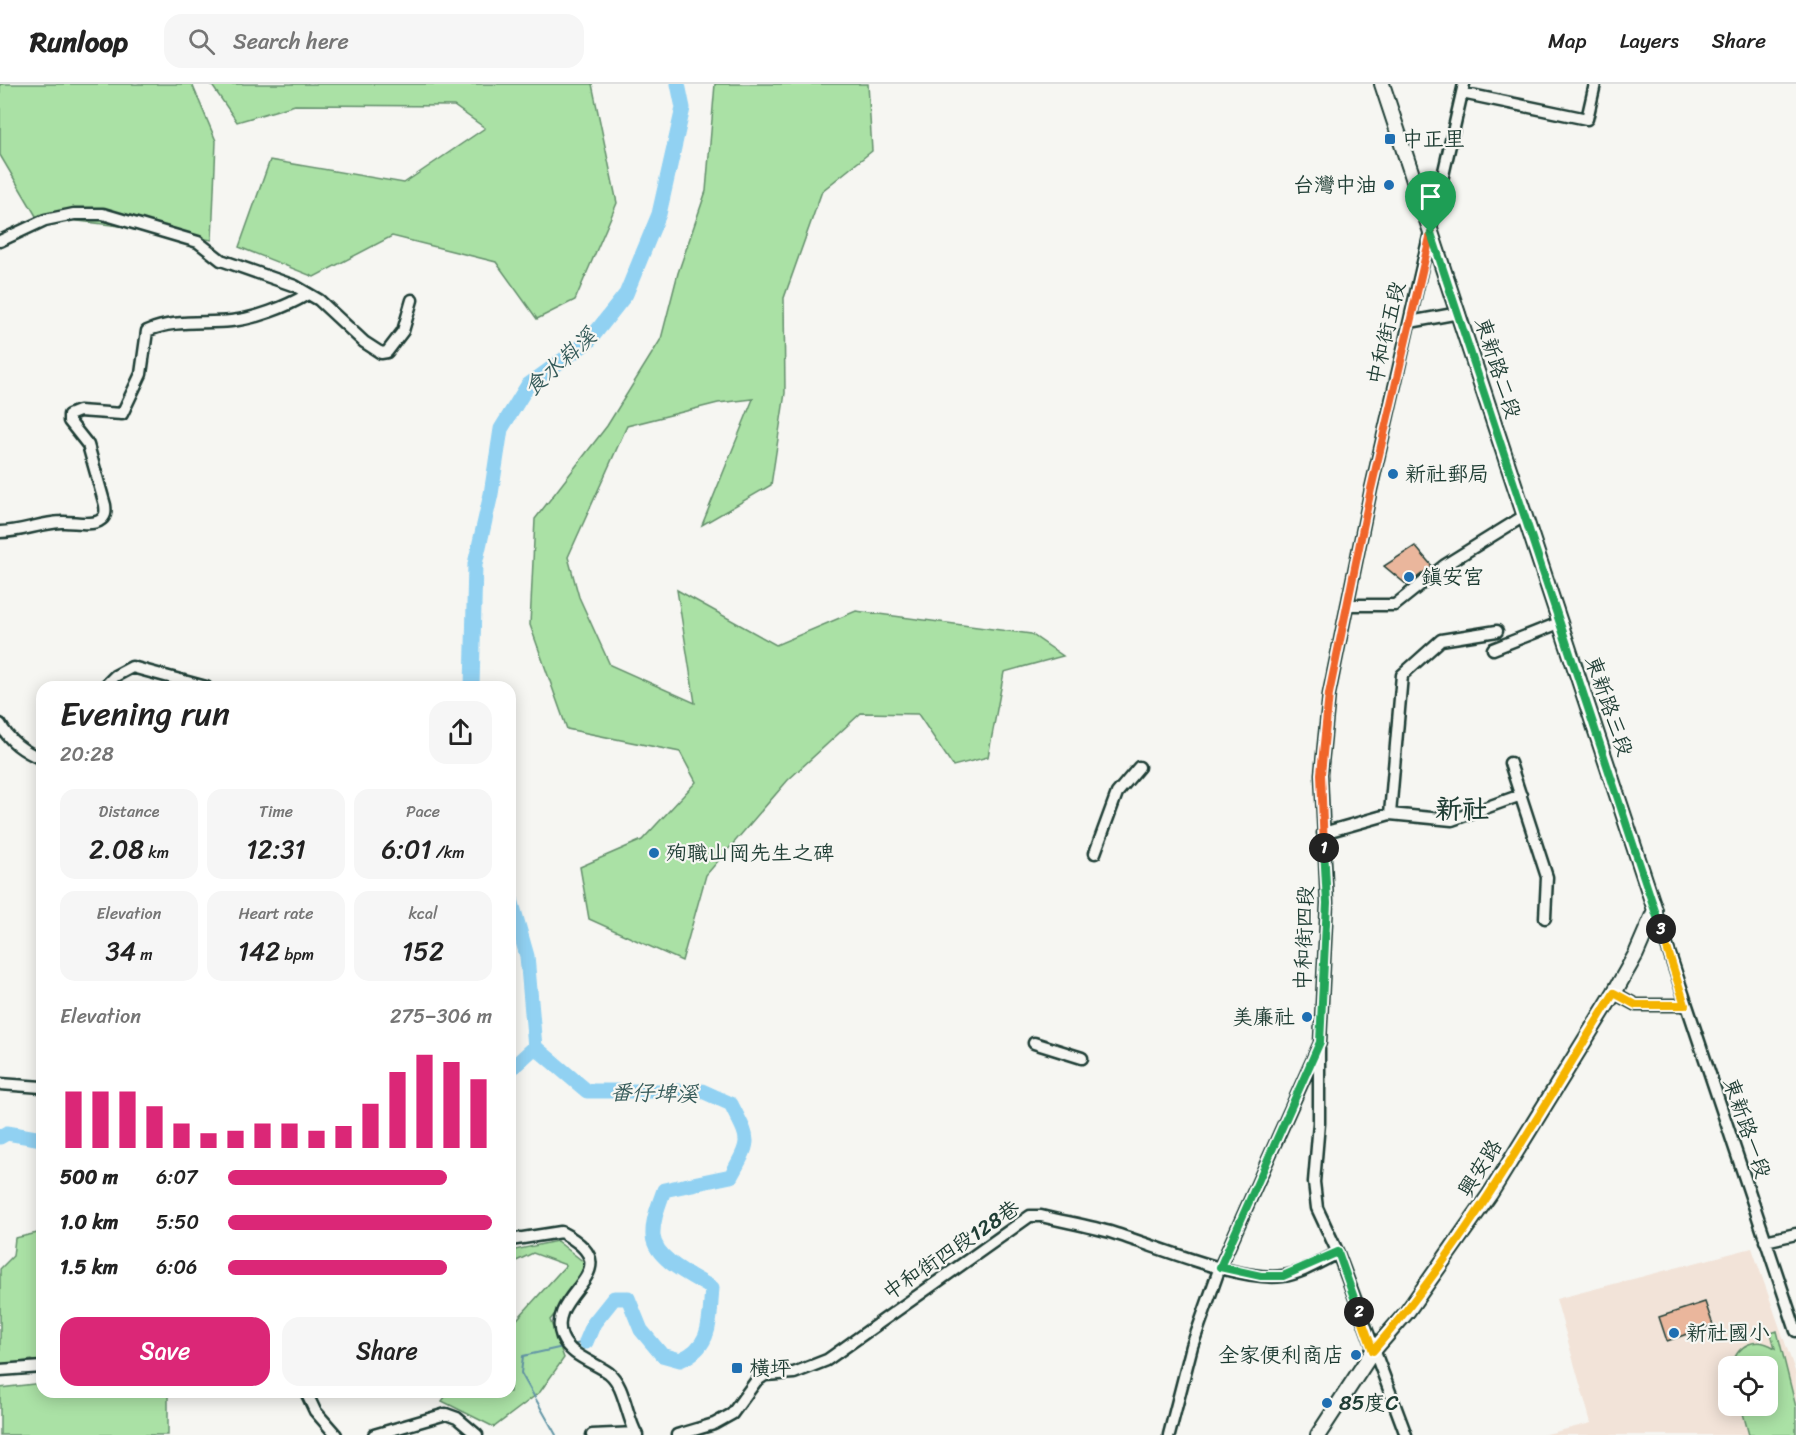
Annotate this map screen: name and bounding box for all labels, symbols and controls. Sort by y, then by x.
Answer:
search box [164,14,584,68]
text: Runloop [30,17,128,66]
text: Search here [233,22,349,61]
text: Map [1548,22,1587,60]
text: Layers [1620,22,1679,60]
text: Share [1712,22,1766,60]
icon: search [185,25,218,58]
place label: 中正里 [1402,120,1465,158]
marker: 中正里 [1383,132,1397,146]
place label: 台灣中油 [1293,166,1377,204]
pin [1405,171,1456,233]
marker: 台灣中油 [1382,178,1396,192]
icon: arrive [1414,180,1447,213]
street label: 中和街五段 [1356,278,1416,388]
street label: 東新路二段 [1464,312,1532,424]
water label: 食水嵙溪 [514,317,606,406]
place label: 新社郵局 [1405,455,1489,493]
marker: 新社郵局 [1386,467,1400,481]
place label: 鎮安宮 [1421,558,1484,596]
marker: 鎮安宮 [1402,570,1416,584]
street label: 東新路三段 [1574,650,1644,762]
text: Evening run [60,685,230,743]
button: share [429,701,492,764]
text: 20:28 [60,737,114,772]
district label: 新社 [1435,785,1489,833]
text: Distance [99,797,159,826]
text: Time [259,797,293,826]
text: Pace [406,797,440,826]
text: 2.08 [89,826,144,872]
text: 12:31 [246,826,306,872]
text: 6:01 [381,826,432,872]
pin: 1 [1309,833,1339,863]
text: 1 [1321,833,1327,862]
place label: 殉職山岡先生之碑 [666,834,834,872]
text: km [144,838,169,867]
text: /km [432,838,465,867]
marker: 殉職山岡先生之碑 [647,846,661,860]
street label: 中和街四段 [1283,885,1325,991]
text: Elevation [97,899,161,928]
text: Heart rate [238,899,314,928]
text: kcal [408,899,438,928]
pin: 3 [1646,914,1676,944]
text: 3 [1657,914,1665,943]
text: 34 [106,928,136,974]
text: 142 [238,928,280,974]
text: 152 [402,928,444,974]
text: m [136,940,152,969]
text: bpm [280,940,314,969]
place label: 美廉社 [1232,998,1295,1036]
text: Elevation [60,999,141,1034]
text: 275–306 m [390,999,492,1034]
marker: 美廉社 [1300,1010,1314,1024]
street label: 東新路一段 [1712,1072,1782,1184]
water label: 番仔埤溪 [610,1073,699,1113]
street label: 興安路 [1447,1131,1513,1205]
text: 500 m [60,1160,118,1195]
text: 6:07 [156,1160,197,1195]
street label: 中和街四段128巷 [874,1190,1028,1310]
text: 1.0 km [60,1205,118,1240]
text: 5:50 [156,1205,199,1240]
text: 1.5 km [60,1250,118,1285]
text: 6:06 [156,1250,197,1285]
pin: 2 [1344,1297,1374,1327]
text: 2 [1354,1297,1364,1326]
place label: 新社國小 [1686,1314,1770,1352]
button: Save [60,1317,270,1386]
button: Share [282,1317,492,1386]
marker: 新社國小 [1667,1326,1681,1340]
place label: 全家便利商店 [1218,1336,1344,1374]
marker: 全家便利商店 [1349,1348,1363,1362]
place label: 橫坪 [749,1349,791,1387]
map controls [1718,1356,1778,1416]
button: locate [1718,1356,1778,1416]
marker: 橫坪 [730,1361,744,1375]
place label: 85度C [1339,1384,1399,1422]
marker: 85度C [1320,1396,1334,1410]

